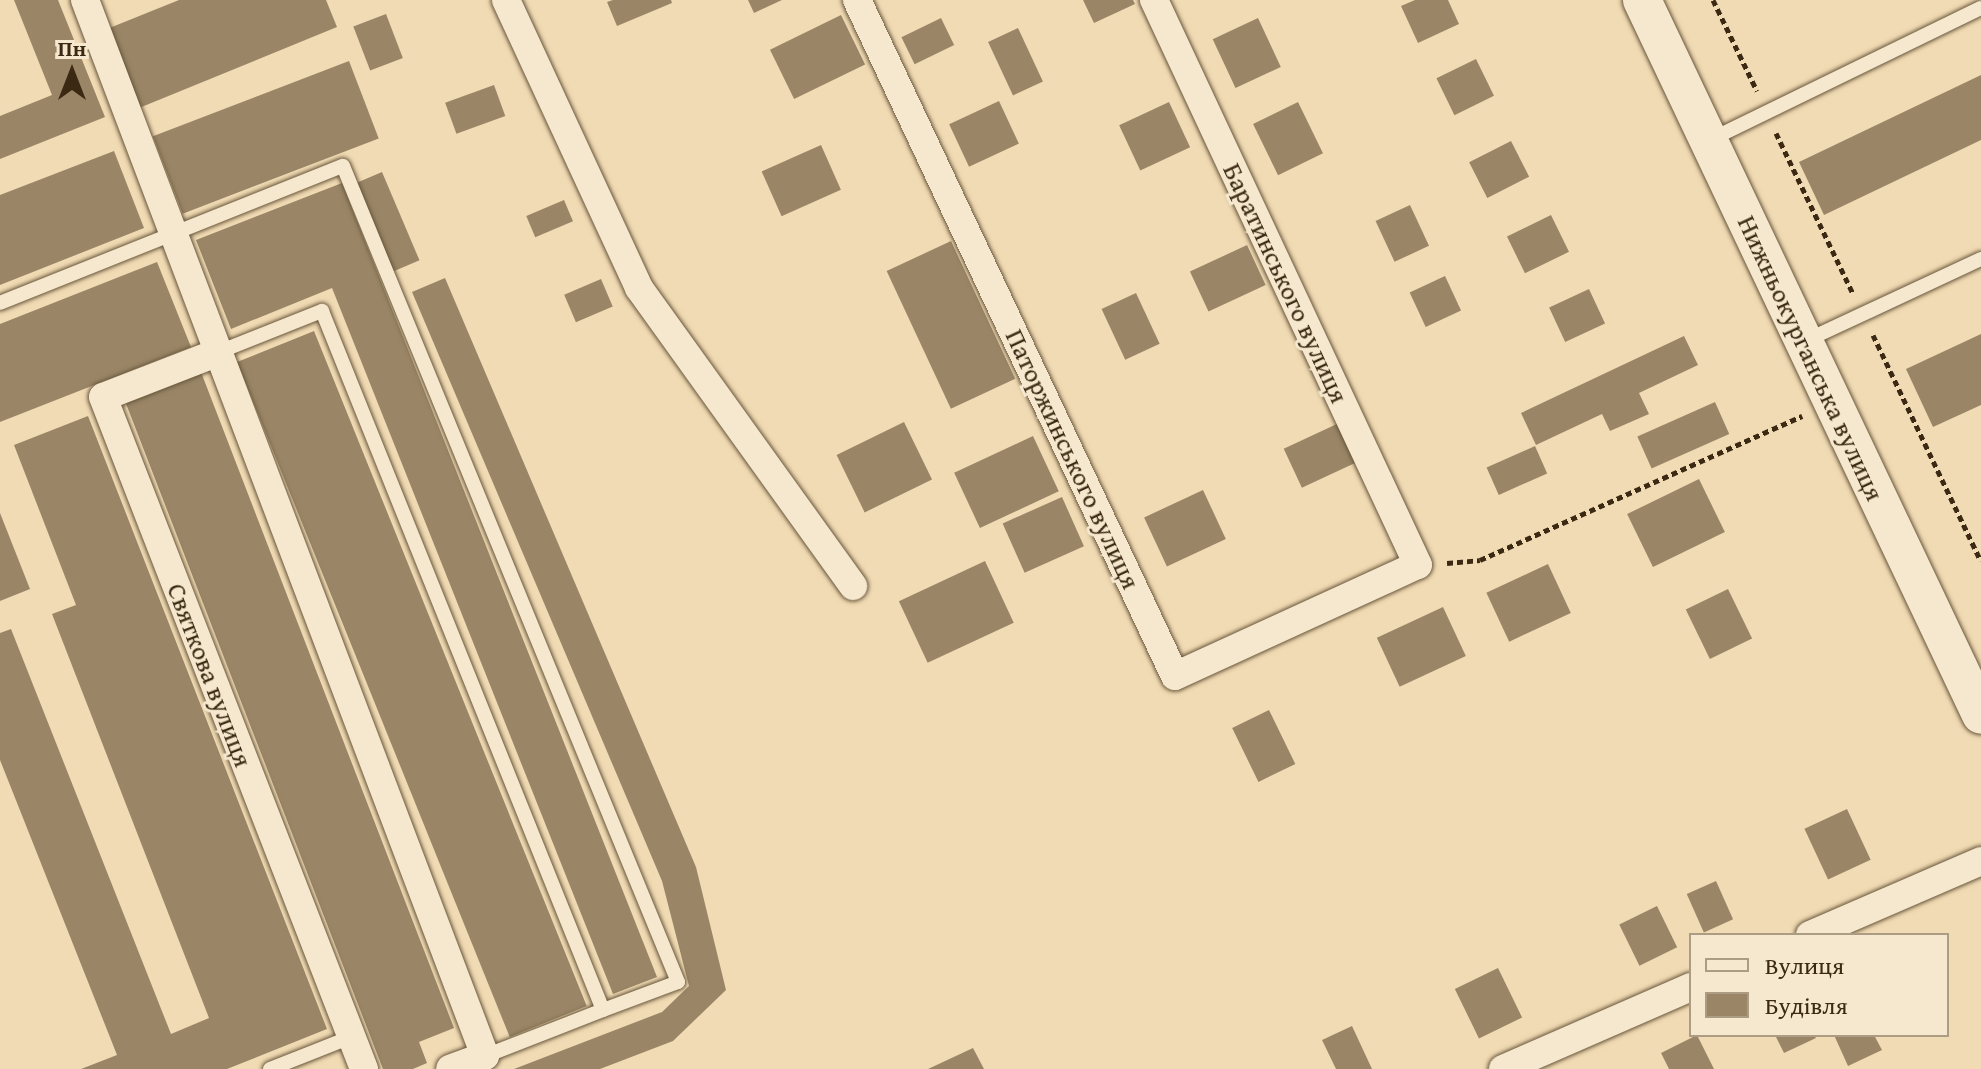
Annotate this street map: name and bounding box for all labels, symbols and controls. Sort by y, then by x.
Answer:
north arrow [32,32,112,112]
text: Пн [58,32,86,64]
street label: Баратинського вулиця [1217,158,1355,408]
street label: Нижньокурганська вулиця [1731,211,1891,505]
street label: Паторжинського вулиця [999,324,1147,594]
street label: Святкова вулиця [161,579,259,771]
legend [1689,933,1949,1037]
text: Вулиця [1765,948,1844,983]
text: Будівля [1765,988,1848,1023]

